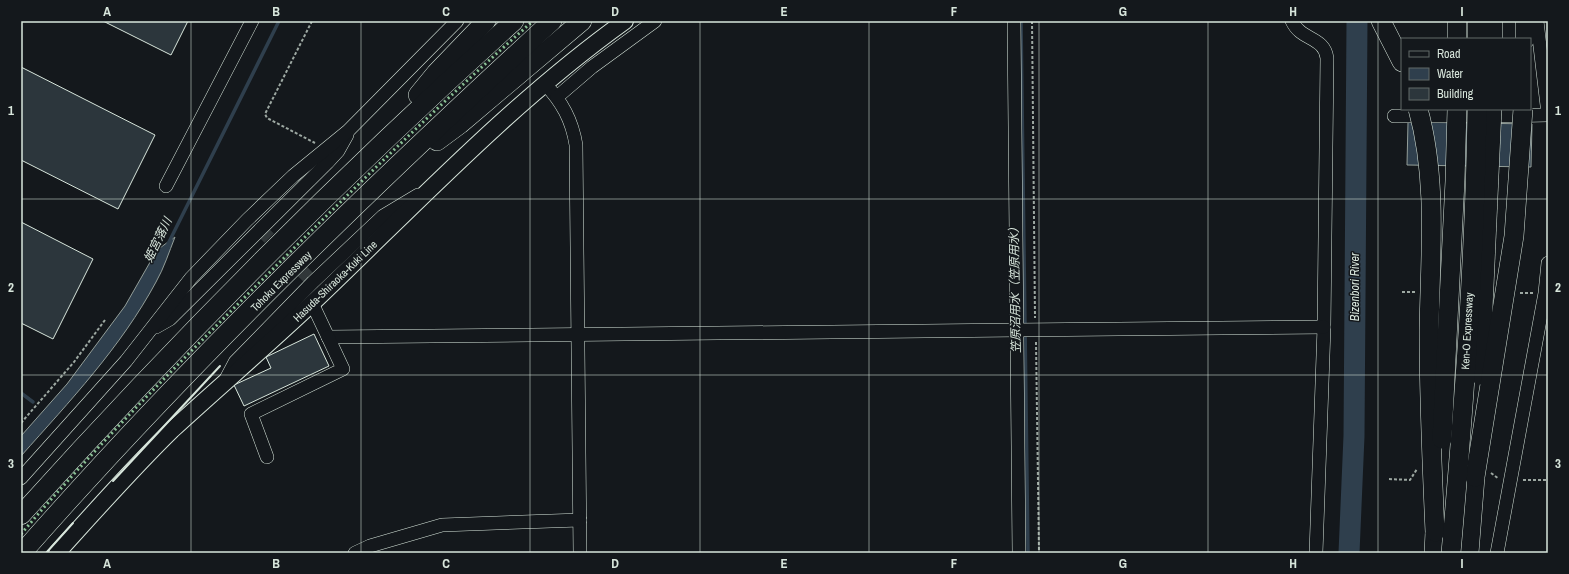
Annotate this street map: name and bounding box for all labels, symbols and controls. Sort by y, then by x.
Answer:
text: A [103,3,111,20]
text: B [272,3,280,20]
text: C [442,3,450,20]
text: D [611,3,619,20]
text: E [780,3,788,20]
text: F [951,3,958,20]
text: G [1119,3,1127,20]
text: H [1289,3,1297,20]
text: I [1461,3,1464,20]
legend [1401,38,1531,110]
text: Road [1437,46,1461,62]
text: Water [1437,66,1464,82]
text: Building [1437,86,1474,102]
text: 1 [8,102,14,119]
text: 1 [1555,102,1561,119]
water label: 姫宮落川 [140,213,177,265]
water label: 笠原沼用水（笠原用水） [1006,221,1024,353]
street label: Hasuda-Shiraoka-Kuki Line [290,237,380,325]
street label: Tohoku Expressway [248,247,315,314]
water label: Bizenbori River [1347,252,1363,321]
text: 2 [8,279,14,296]
text: 2 [1555,279,1561,296]
street label: Ken-O Expressway [1458,292,1476,370]
text: 3 [8,455,14,472]
text: 3 [1555,455,1561,472]
text: A [103,555,111,572]
text: B [272,555,280,572]
text: C [442,555,450,572]
text: D [611,555,619,572]
text: E [780,555,788,572]
text: F [951,555,958,572]
text: G [1119,555,1127,572]
text: H [1289,555,1297,572]
text: I [1461,555,1464,572]

